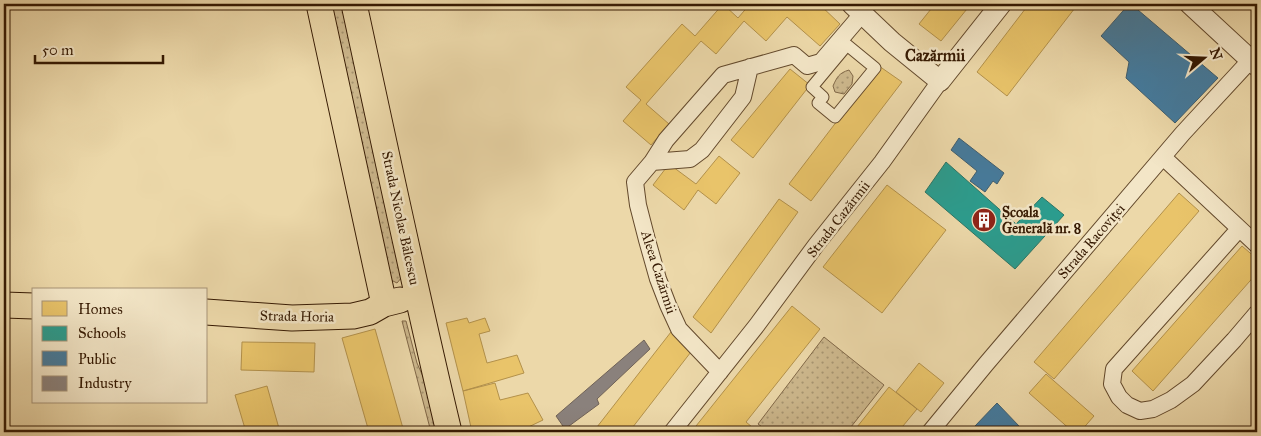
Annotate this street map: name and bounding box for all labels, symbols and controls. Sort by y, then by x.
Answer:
scale bar [35,32,162,64]
north arrow [1178,32,1228,82]
text: 50 m [42,41,74,59]
district label: Cazărmii [905,46,966,65]
text: N [1206,46,1226,62]
street label: Strada Nicolae Bălcescu [378,150,423,287]
street label: Strada Cazărmii [803,177,874,261]
street label: Strada Racoviței [1054,200,1129,282]
place label: Școala Generală nr. 8 [1002,204,1081,237]
building icon: Școala Generală nr. 8 [971,207,997,233]
street label: Aleea Cazărmii [637,228,680,316]
legend [32,288,208,404]
text: Homes [78,300,123,318]
street label: Strada Horia [260,307,334,326]
text: Schools [78,324,126,342]
text: Public [78,350,116,368]
text: Industry [78,374,132,392]

